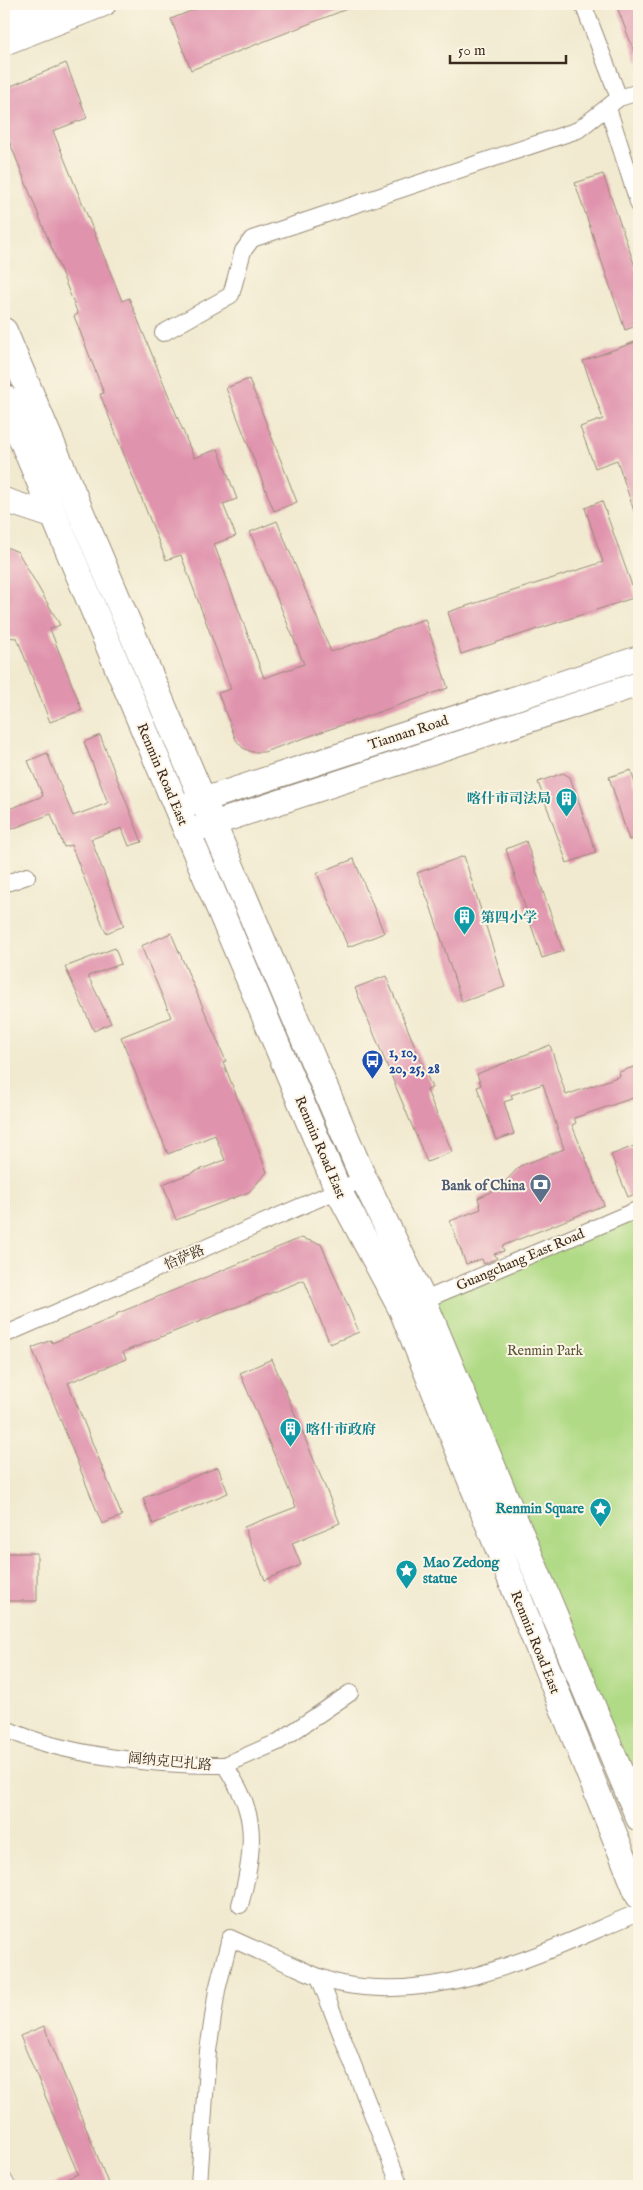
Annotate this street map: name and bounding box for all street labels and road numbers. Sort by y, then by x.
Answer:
street label: Tiannan Road [366,711,451,754]
street label: Renmin Road East [132,720,192,829]
street label: Renmin Road East [290,1093,350,1202]
street label: Guangchang East Road [454,1225,588,1295]
street label: 恰萨路 [162,1241,207,1274]
street label: Renmin Road East [506,1588,564,1697]
street label: 阔纳克巴扎路 [127,1749,213,1775]

